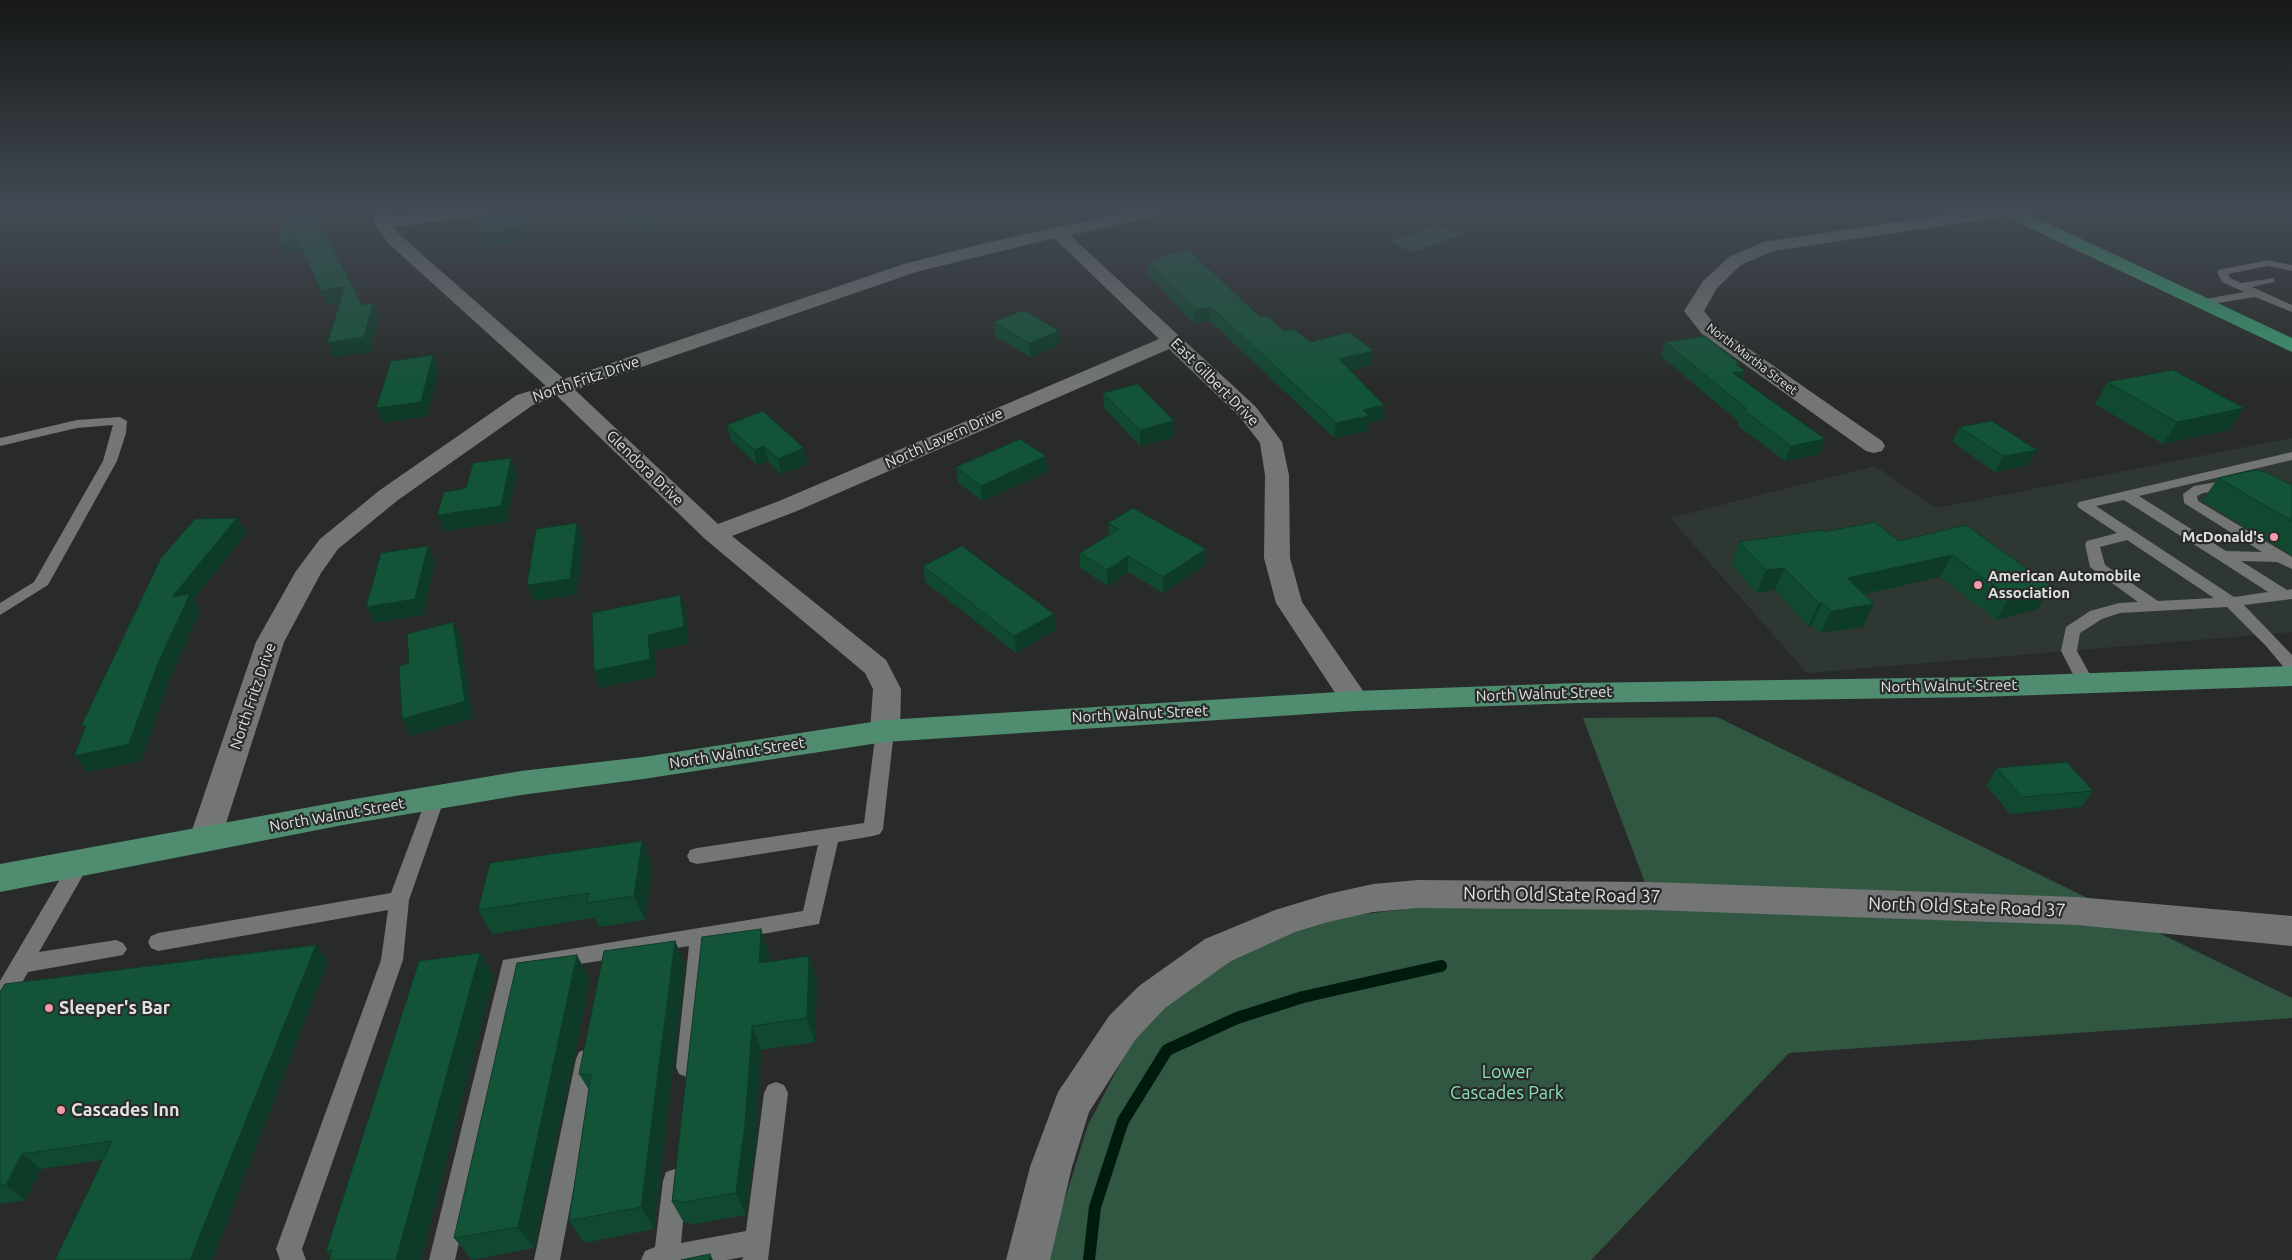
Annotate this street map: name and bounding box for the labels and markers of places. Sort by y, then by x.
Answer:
place label: McDonald's [2182,528,2264,546]
marker: McDonald's [2268,531,2280,543]
place label: American Automobile Association [1988,567,2141,602]
marker: American Automobile Association [1972,579,1984,591]
place label: Sleeper's Bar [59,997,170,1019]
marker: Sleeper's Bar [43,1002,55,1014]
place label: Cascades Inn [71,1099,180,1121]
marker: Cascades Inn [55,1104,67,1116]

